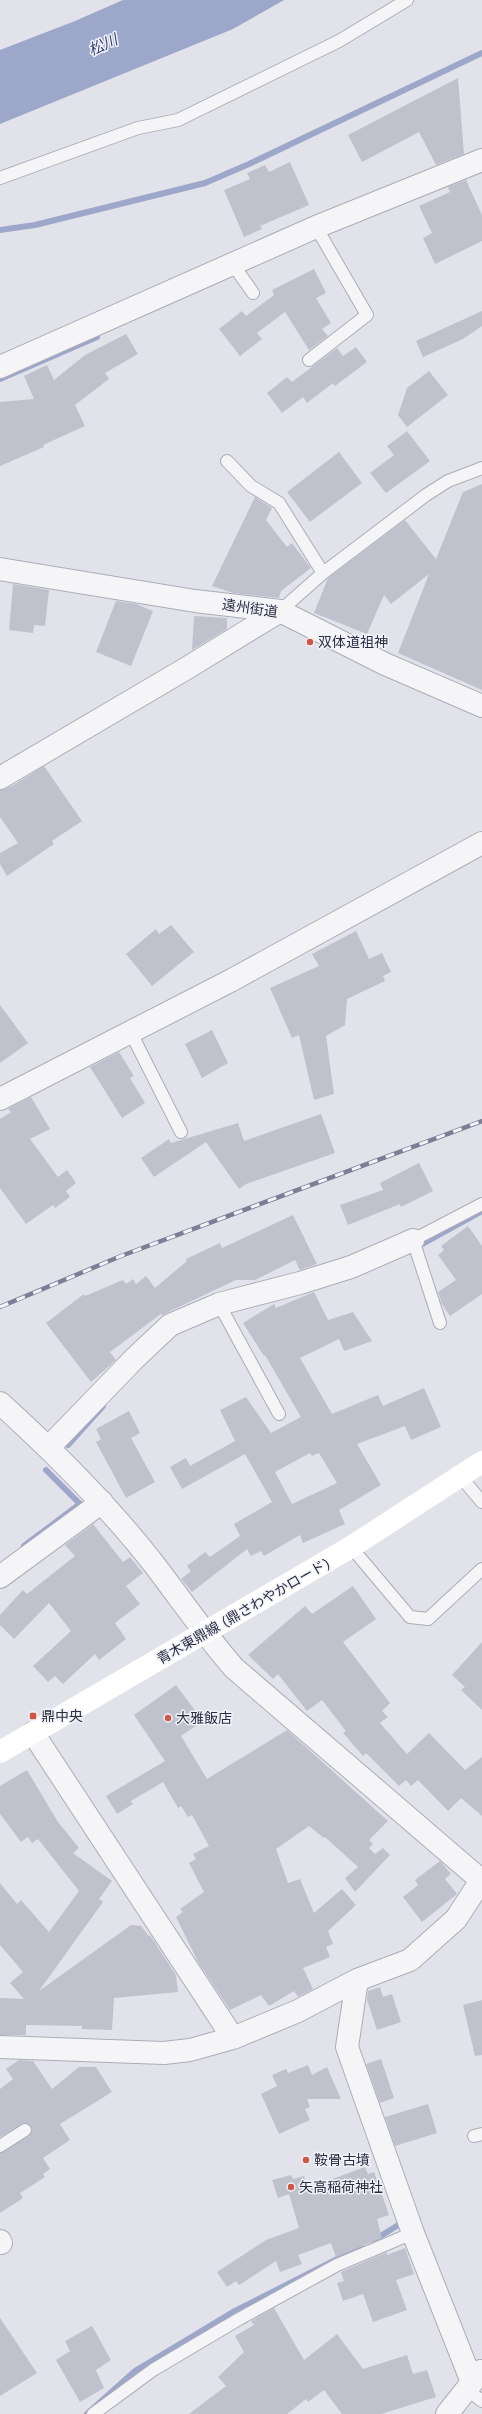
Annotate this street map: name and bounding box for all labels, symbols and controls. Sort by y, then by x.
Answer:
water label: 松川 [86,30,122,59]
street label: 遠州街道 [221,596,279,620]
place label: 双体道祖神 [318,634,388,650]
marker: 双体道祖神 [305,637,315,647]
street label: 青木東鼎線 (鼎さわやかロード) [154,1555,332,1667]
place label: 鼎中央 [41,1708,83,1724]
place label: 大雅飯店 [176,1710,232,1726]
marker: 鼎中央 [28,1711,38,1721]
marker: 大雅飯店 [163,1713,173,1723]
place label: 鞍骨古墳 [314,2152,370,2168]
marker: 鞍骨古墳 [301,2155,311,2165]
place label: 矢高稲荷神社 [299,2179,383,2195]
marker: 矢高稲荷神社 [286,2182,296,2192]

